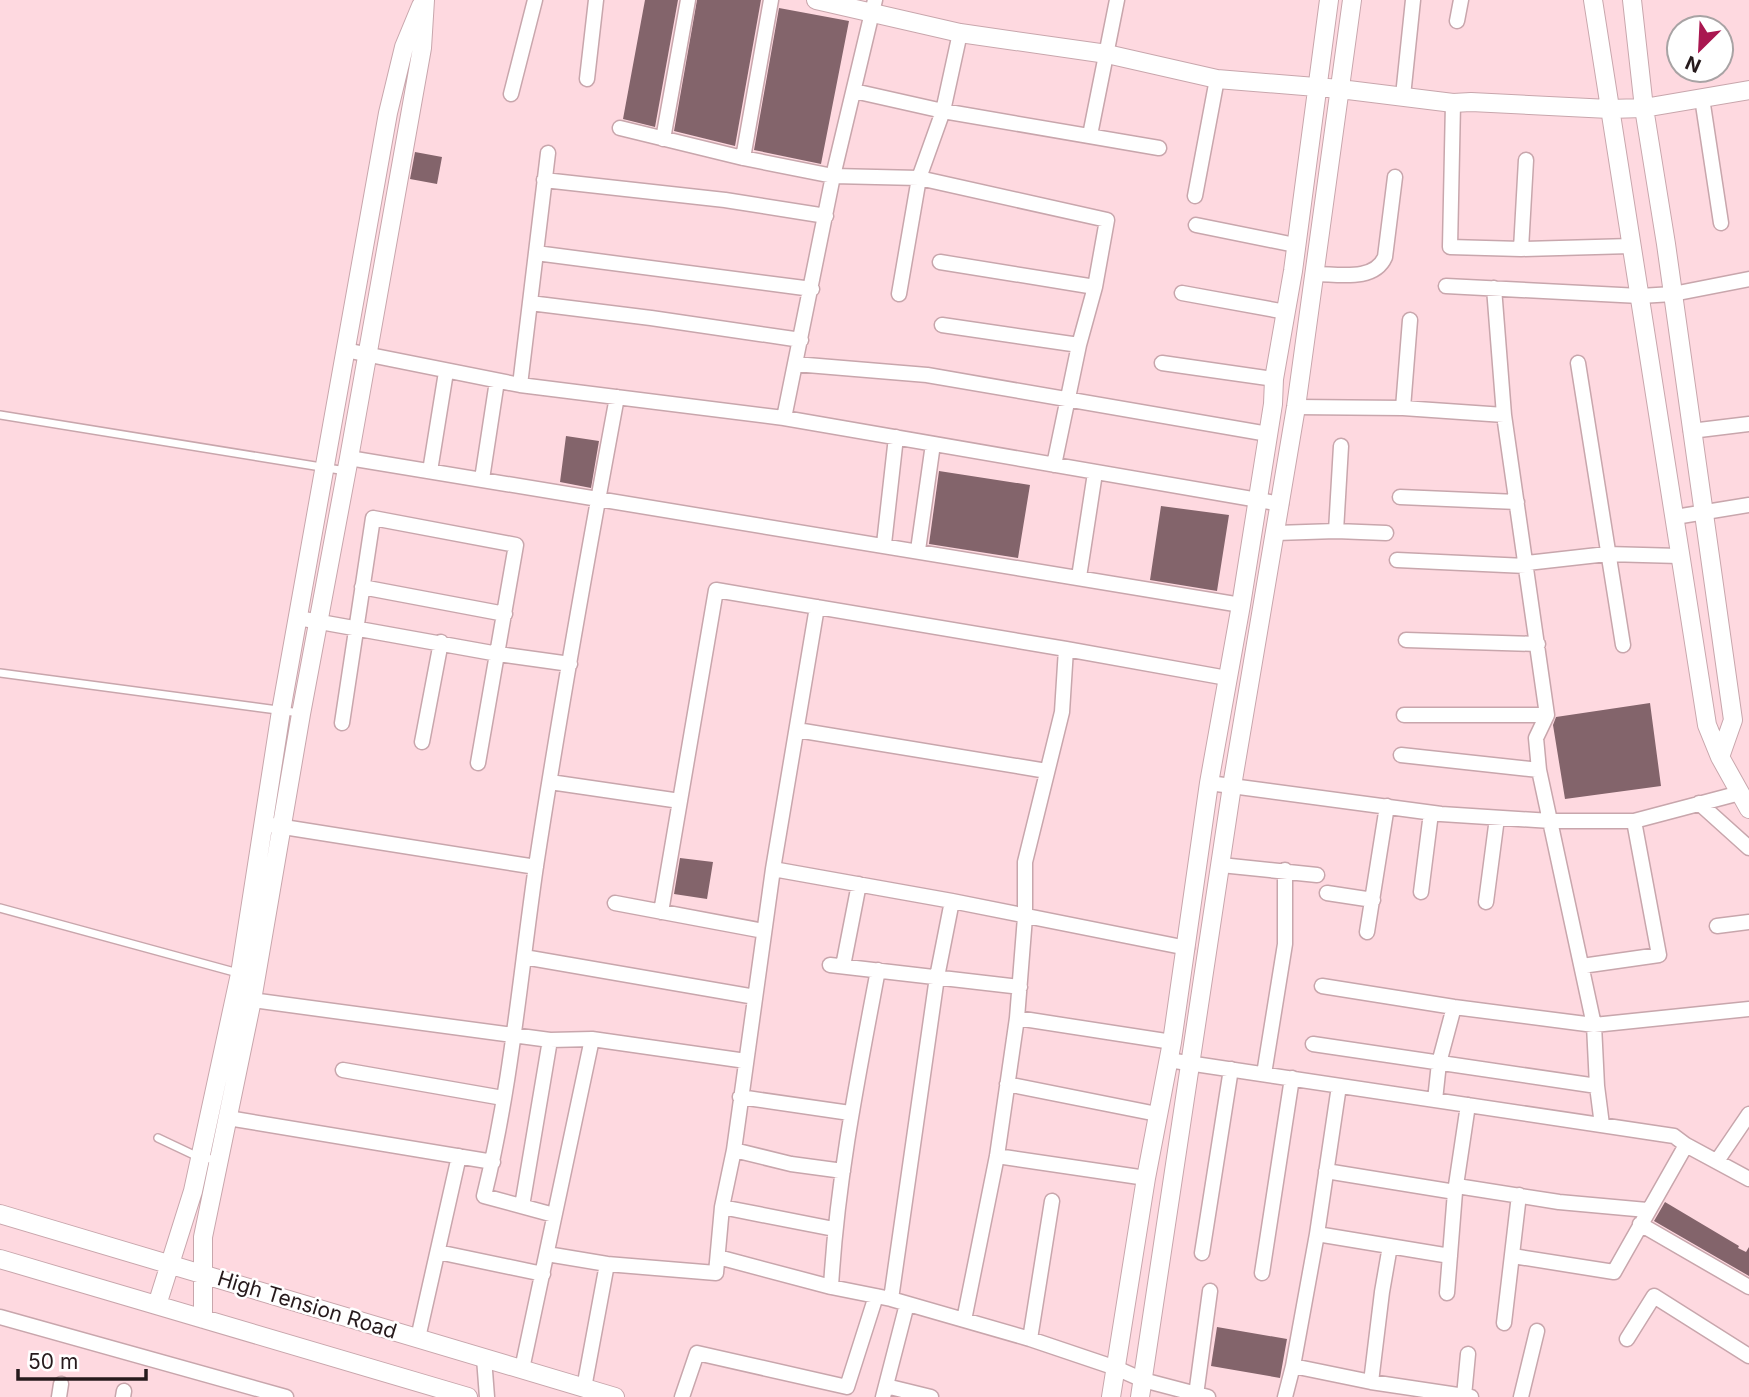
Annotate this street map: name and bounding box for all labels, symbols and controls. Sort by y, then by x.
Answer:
north arrow [1665,14,1735,84]
text: N [1682,51,1705,78]
street label: High Tension Road [214,1265,400,1344]
scale bar [18,1338,145,1382]
text: 50 m [28,1349,78,1374]

